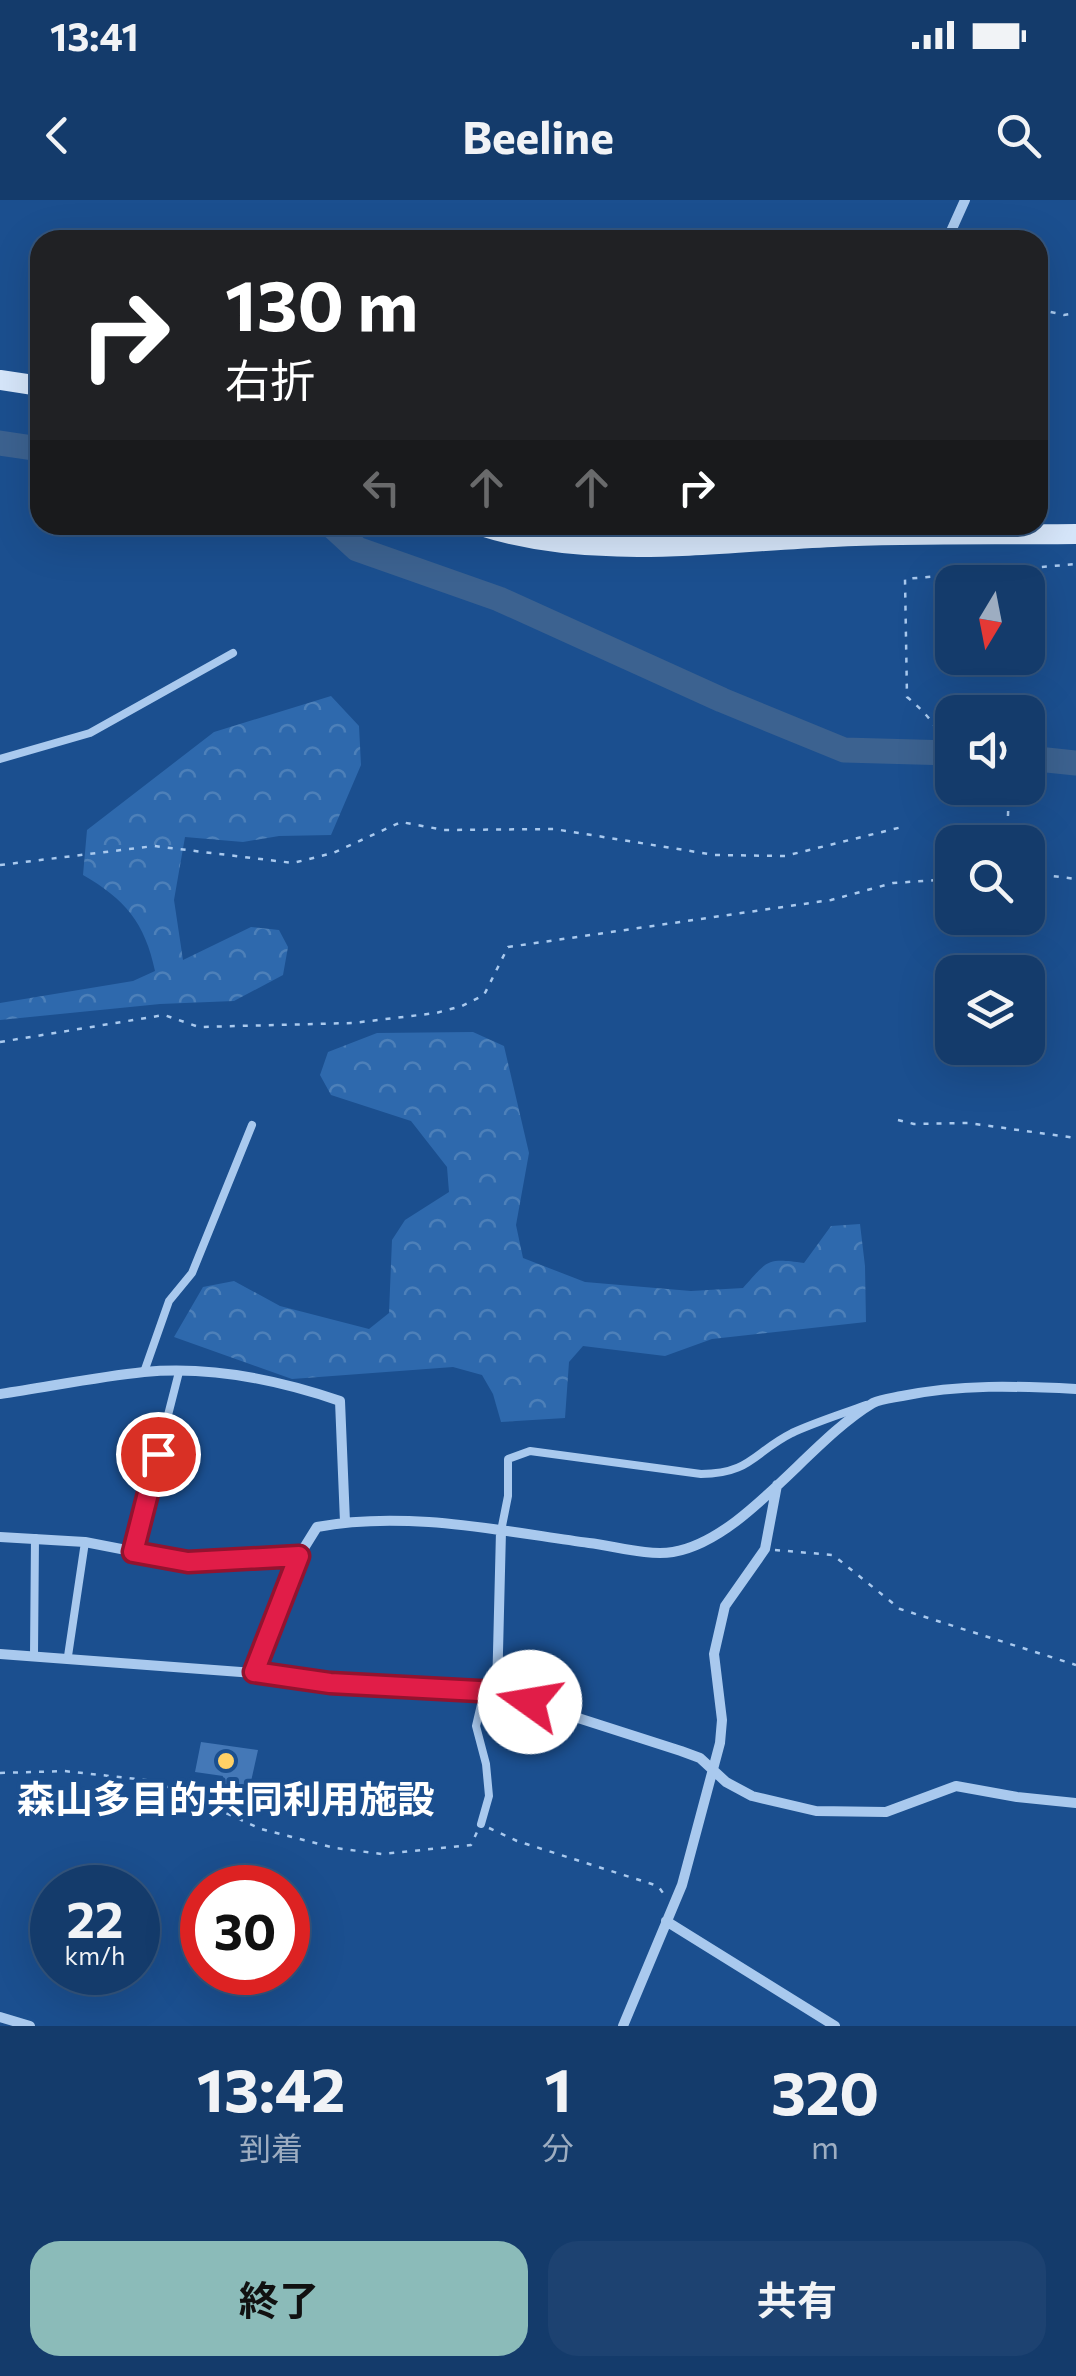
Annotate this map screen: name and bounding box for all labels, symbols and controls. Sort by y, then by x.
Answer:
text: 13:41 [50,12,139,59]
icon: back [30,108,85,163]
text: Beeline [462,108,614,163]
icon: search [991,108,1046,163]
text: 130 m [225,260,418,345]
icon: right [60,270,190,400]
text: 右折 [225,351,315,406]
icon: left [354,460,409,515]
icon: ahead [459,460,514,515]
icon: ahead [564,460,619,515]
icon: right [669,460,724,515]
north arrow [935,565,1045,675]
map controls [935,565,1045,1065]
button: sound [935,695,1045,805]
button: search [935,825,1045,935]
button: layers [935,955,1045,1065]
pin [116,1412,201,1497]
icon: arrive [131,1427,186,1482]
position arrow [478,1650,582,1754]
marker: 森山多目的共同利用施設 [215,1750,237,1772]
place label: 森山多目的共同利用施設 [17,1774,435,1821]
speed limit sign: 30 [180,1865,310,1995]
text: 22 [67,1887,123,1948]
text: km/h [65,1940,125,1970]
text: 13:42 [197,2051,345,2124]
text: 1 [545,2051,572,2124]
text: 320 [771,2054,879,2127]
text: m [811,2126,839,2166]
text: 到着 [239,2127,303,2167]
text: 分 [542,2127,574,2167]
button: 終了 [30,2241,528,2356]
button: 共有 [548,2241,1046,2356]

